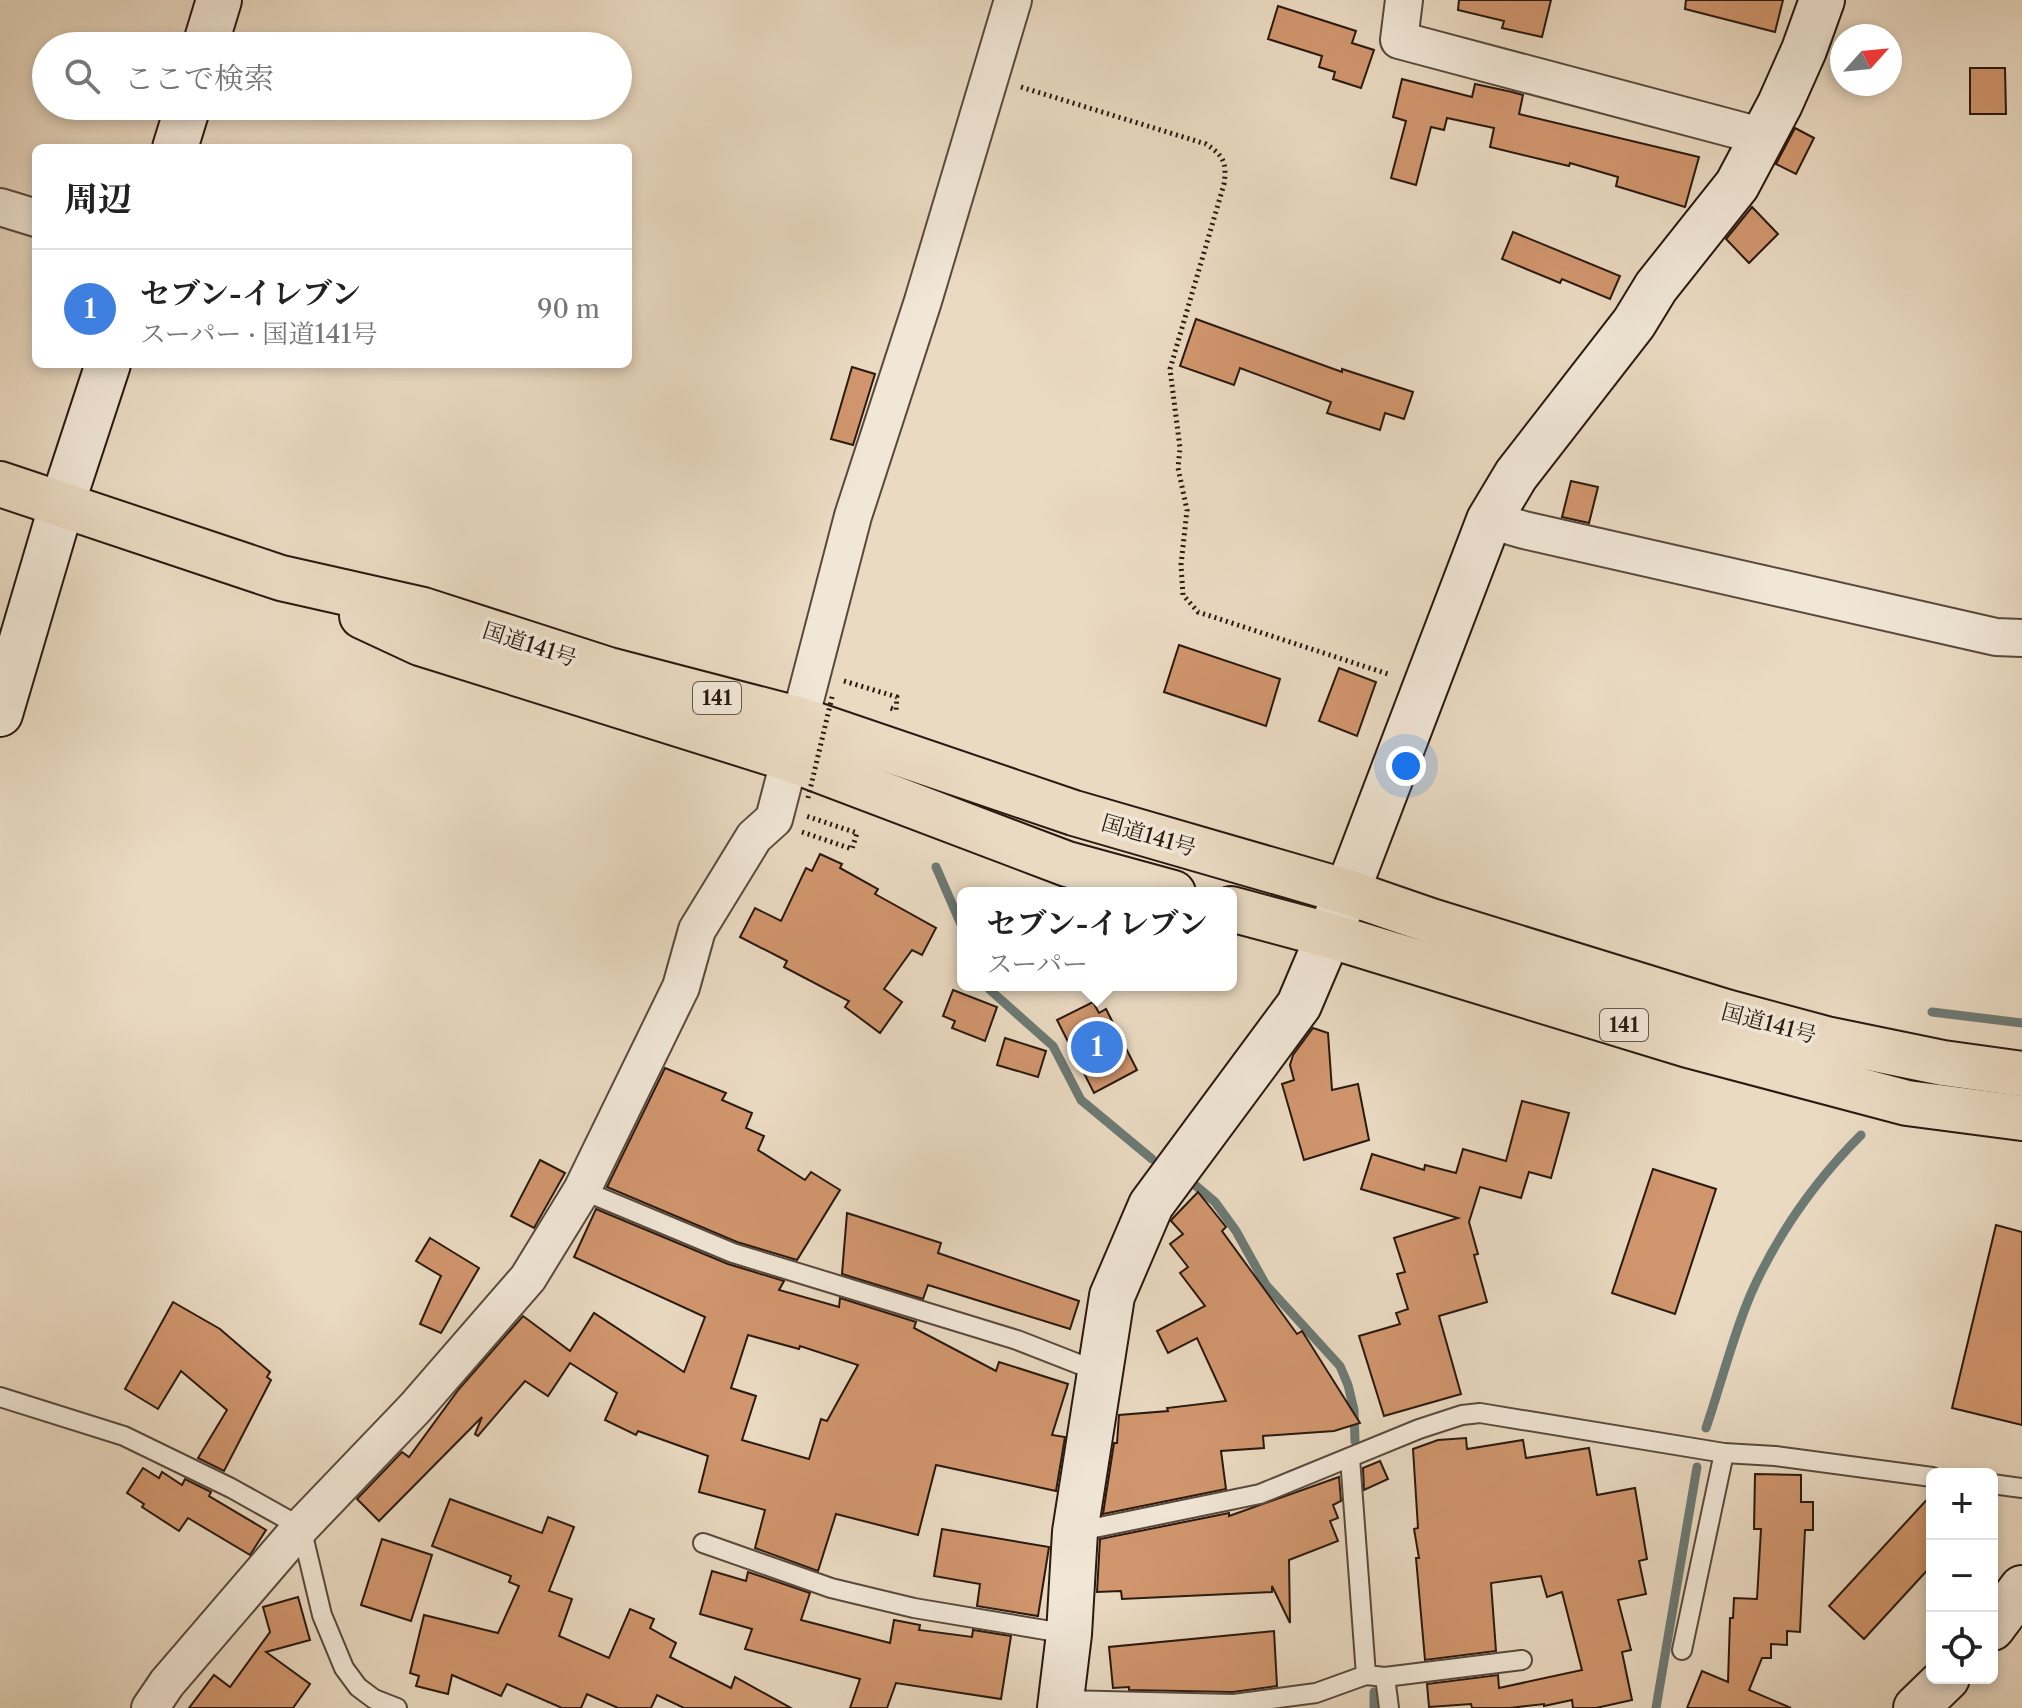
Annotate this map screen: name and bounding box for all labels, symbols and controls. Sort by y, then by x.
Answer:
north arrow [1830,24,1902,96]
search box [32,32,632,120]
icon: search [60,54,104,98]
text: ここで検索 [124,60,274,97]
text: 周辺 [64,178,132,220]
text: セブン-イレブン [140,275,361,312]
text: 1 [84,293,96,325]
text: 90 m [537,293,600,325]
text: スーパー · 国道141号 [140,318,377,350]
street label: 国道141号 [479,617,580,672]
road number: 141 [693,682,741,714]
your location [1386,746,1426,786]
street label: 国道141号 [1098,809,1199,862]
popup [957,887,1237,991]
text: セブン-イレブン [987,905,1207,942]
text: スーパー [987,948,1088,980]
street label: 国道141号 [1718,998,1819,1049]
road number: 141 [1600,1009,1648,1041]
pin: 1 [1071,1017,1123,1077]
map controls [1926,1468,1998,1684]
button: + [1926,1468,1998,1540]
button: − [1926,1540,1998,1612]
button: locate [1926,1612,1998,1684]

